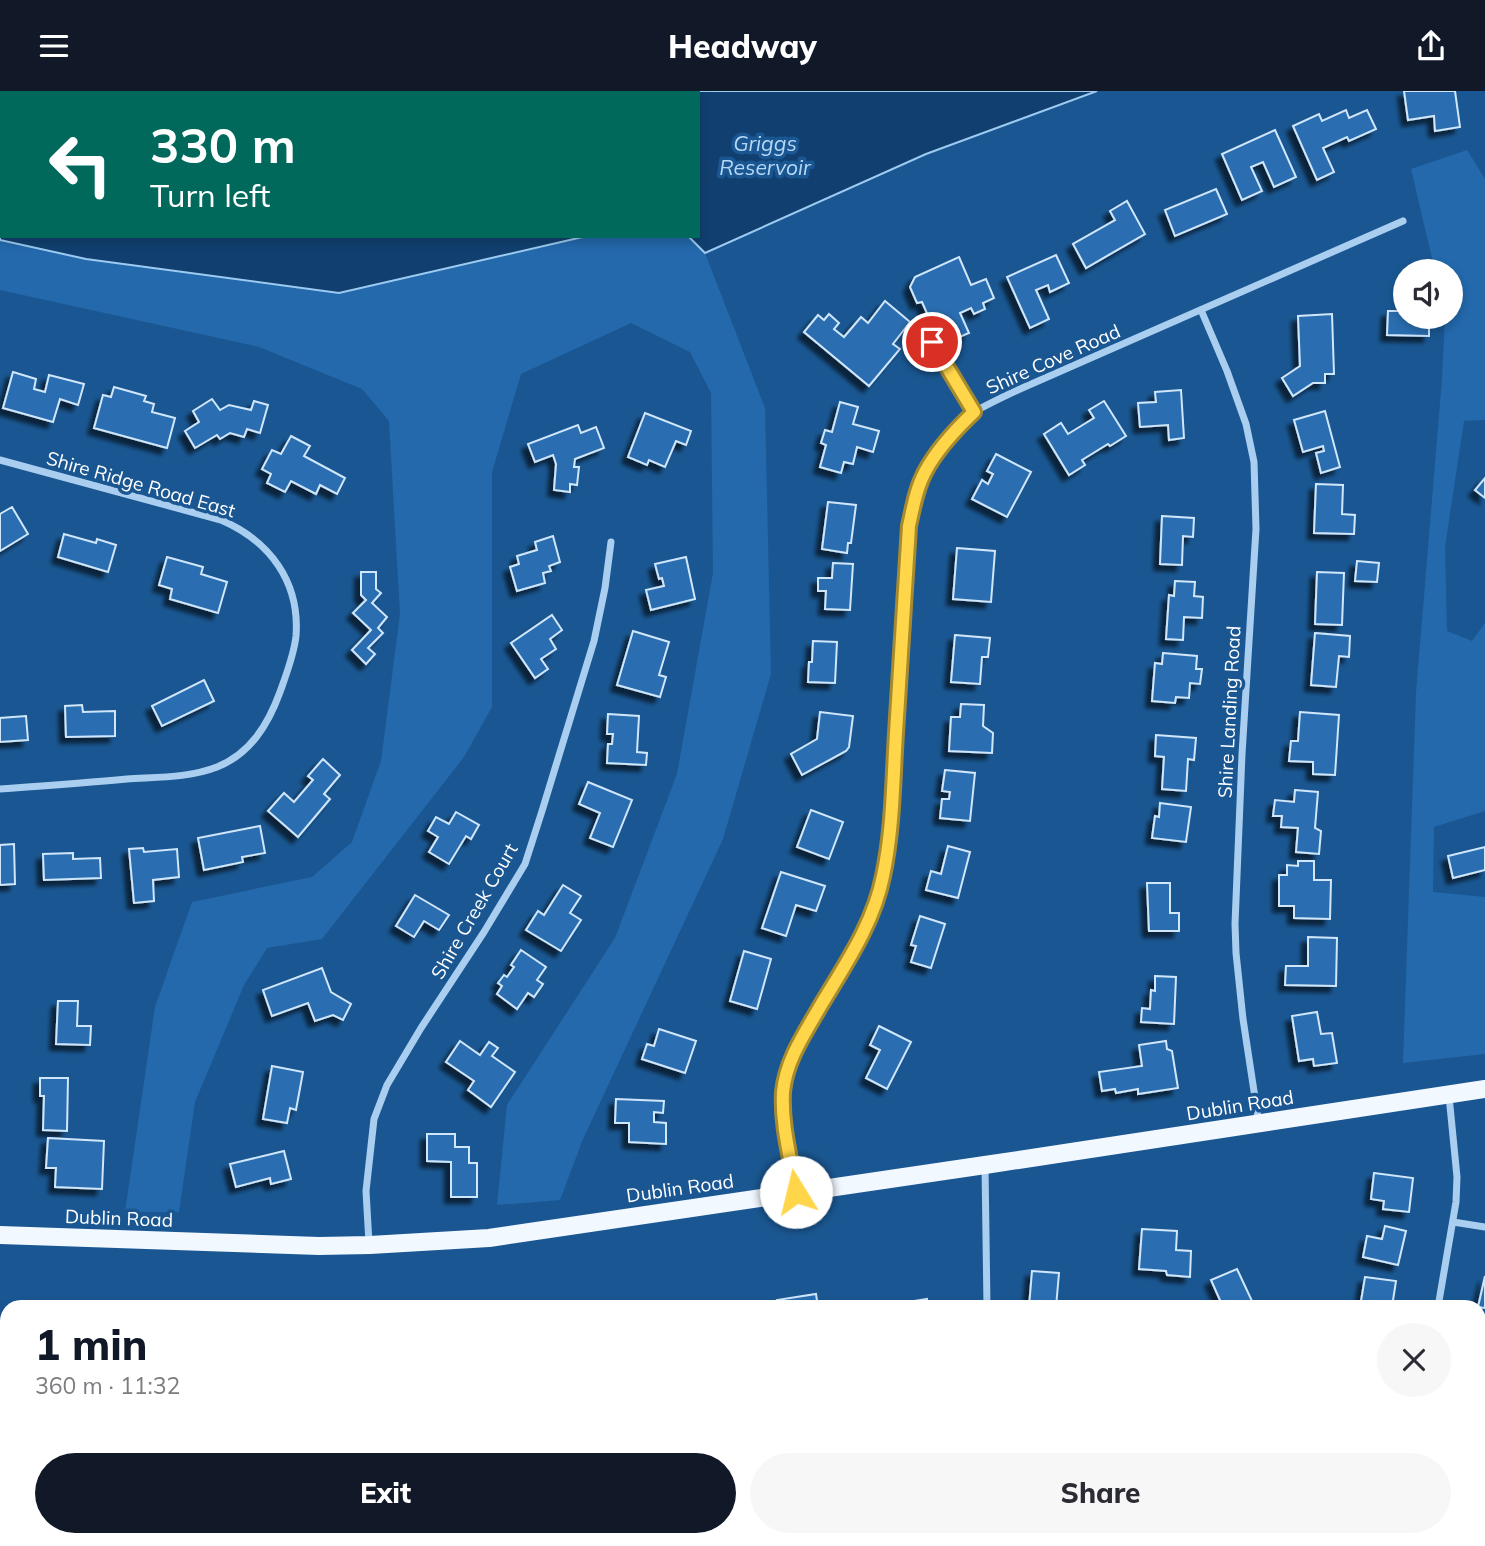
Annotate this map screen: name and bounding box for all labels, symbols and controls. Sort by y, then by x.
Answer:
text: Headway [668,26,817,66]
icon: menu [35,27,73,65]
icon: share [1412,27,1450,65]
text: 330 m [150,114,296,175]
icon: left [35,119,126,210]
water label: Griggs Reservoir [719,130,812,180]
text: Turn left [150,175,270,215]
map controls [1393,259,1463,329]
button: sound [1393,259,1463,329]
pin [902,312,962,372]
street label: Shire Cove Road [982,319,1124,399]
icon: arrive [913,323,951,361]
street label: Shire Ridge Road East [44,446,239,523]
street label: Shire Landing Road [1213,625,1245,799]
street label: Shire Creek Court [425,838,523,983]
street label: Dublin Road [1185,1085,1295,1125]
position arrow [759,1155,833,1229]
street label: Dublin Road [625,1169,735,1207]
street label: Dublin Road [64,1204,174,1232]
text: 1 min [35,1318,148,1371]
button: close [1377,1323,1451,1397]
text: 360 m · 11:32 [35,1371,180,1400]
button: Exit [35,1453,736,1533]
button: Share [750,1453,1451,1533]

